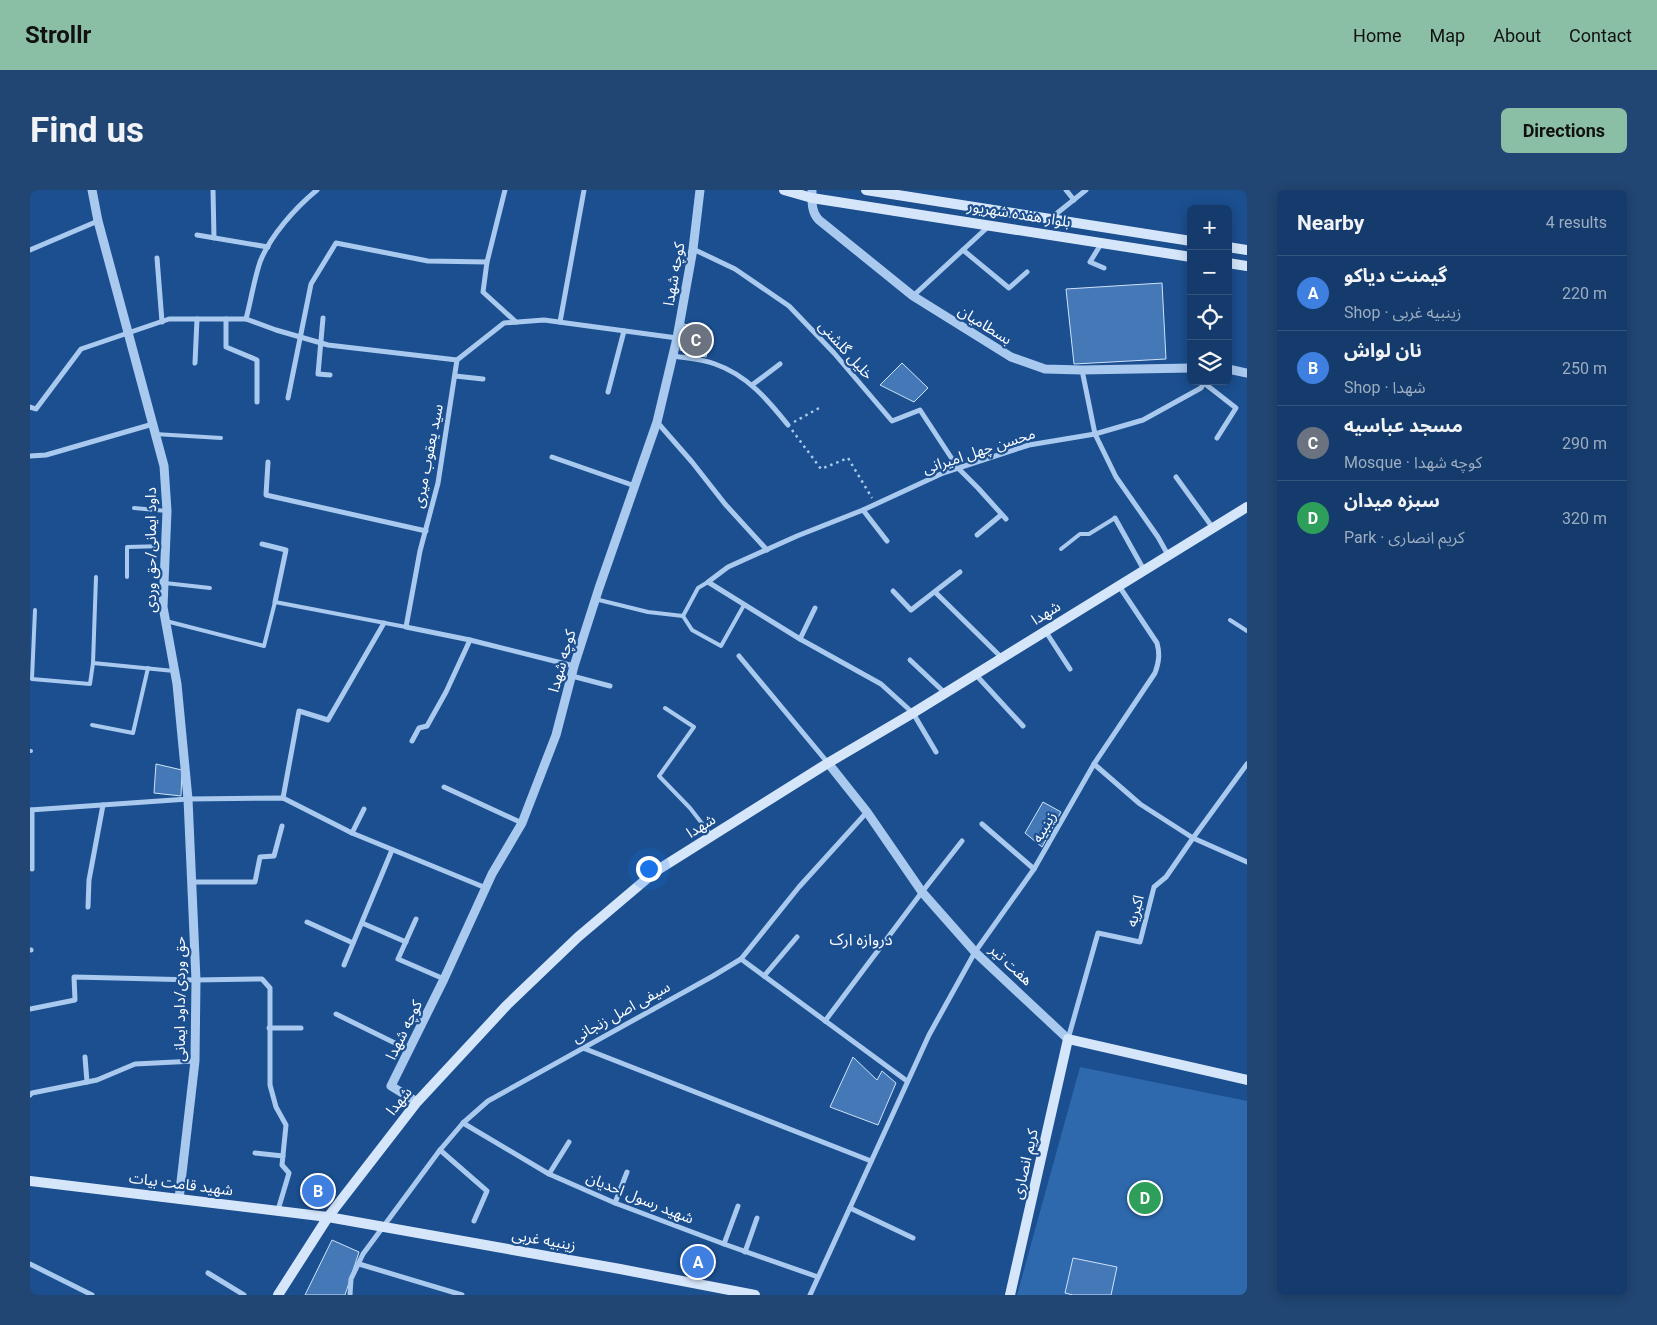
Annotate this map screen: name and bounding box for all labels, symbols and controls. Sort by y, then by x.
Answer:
text: Strollr [25,21,91,49]
text: Home [1353,25,1402,46]
text: Map [1430,25,1465,46]
text: About [1493,25,1541,46]
text: Contact [1569,25,1632,46]
button: Directions [1501,108,1627,153]
text: Find us [30,110,144,151]
street label: بلوار هفده شهریور [965,197,1072,231]
map controls [1187,205,1232,385]
button: + [1187,205,1232,250]
text: Nearby [1297,211,1364,235]
text: 4 results [1546,213,1607,232]
street label: کوچه شهدا [660,240,690,307]
button: − [1187,250,1232,295]
text: گیمنت دیاکو [1344,264,1447,287]
text: A [1308,284,1318,303]
text: 220 m [1562,284,1607,303]
button: locate [1187,295,1232,340]
street label: بسطامیان [955,301,1015,349]
text: Shop · زینبیه غربی [1344,303,1461,322]
street label: خلیل گلشنی [815,317,877,383]
pin: C [680,321,712,359]
text: نان لواش [1344,339,1422,362]
button: layers [1187,340,1232,385]
text: B [1308,359,1318,378]
text: 250 m [1562,359,1607,378]
text: Shop · شهدا [1344,378,1426,397]
street label: سید یعقوب میری [409,402,447,509]
text: مسجد عباسیه [1344,414,1463,437]
street label: محسن چهل امیرانی [920,424,1038,479]
text: C [1308,434,1318,453]
text: 290 m [1562,434,1607,453]
text: Mosque · کوچه شهدا [1344,453,1482,472]
street label: داود ایمانی/حق وردی [142,487,161,613]
text: سبزه میدان [1344,489,1440,512]
text: D [1308,509,1318,528]
text: 320 m [1562,509,1607,528]
text: Park · کریم انصاری [1344,528,1465,547]
street label: شهدا [1028,597,1064,629]
street label: کوچه شهدا [545,627,581,695]
street label: زینبیه [1028,808,1060,846]
street label: شهدا [683,810,719,842]
your location [636,856,662,882]
street label: اکبریه [1122,893,1148,929]
district label: دروازه ارک [829,930,893,949]
street label: حق وردی/داود ایمانی [171,936,190,1062]
street label: هفت تیر [985,940,1036,989]
street label: سیفی اصل زنجانی [569,977,673,1046]
street label: کوچه شهدا [382,997,427,1063]
street label: شهدا [382,1083,416,1119]
street label: کریم انصاری [1008,1126,1044,1201]
street label: شهید رسول احدیان [584,1168,697,1228]
street label: شهید قامت بیات [128,1169,234,1199]
pin: B [302,1172,334,1210]
pin: D [1129,1179,1161,1217]
street label: زینبیه غربی [511,1226,577,1254]
pin: A [682,1243,714,1281]

